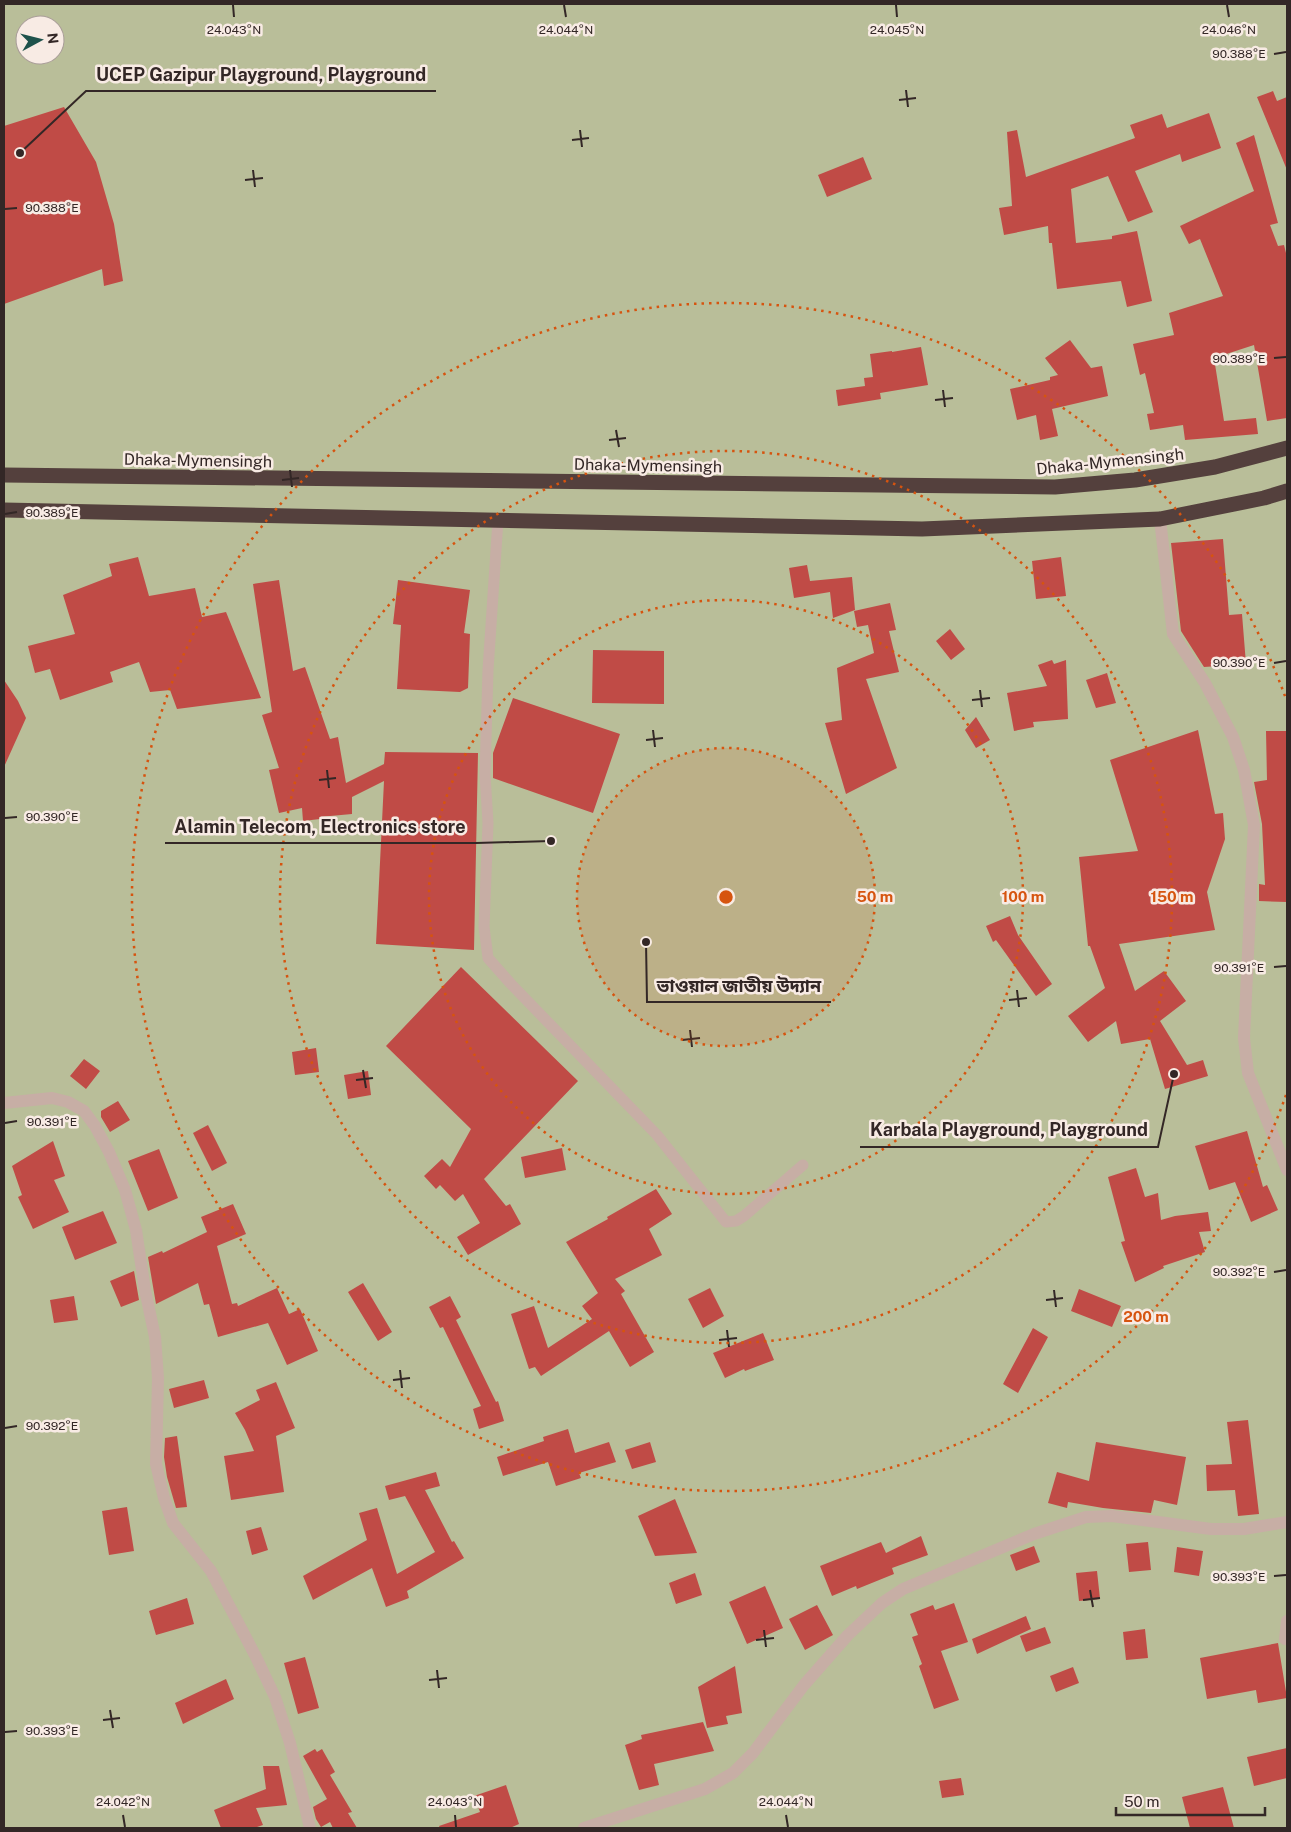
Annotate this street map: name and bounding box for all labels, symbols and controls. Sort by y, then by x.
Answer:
north arrow [15,15,65,65]
text: 24.043°N [207,23,261,37]
text: 24.044°N [539,23,593,37]
text: 24.045°N [870,23,924,37]
text: 24.046°N [1202,23,1256,37]
text: N [44,32,62,45]
text: 90.388°E [1212,47,1266,61]
callout: UCEP Gazipur Playground, Playground [86,58,436,91]
text: UCEP Gazipur Playground, Playground [96,64,426,85]
text: 90.388°E [25,201,79,215]
text: 90.389°E [1212,352,1266,366]
street label: Dhaka-Mymensingh [1035,444,1185,479]
street label: Dhaka-Mymensingh [124,450,272,471]
street label: Dhaka-Mymensingh [574,455,722,476]
text: 90.389°E [25,506,79,520]
text: 90.390°E [1213,656,1265,670]
text: 90.390°E [26,810,78,824]
callout: Alamin Telecom, Electronics store [165,810,476,843]
text: Alamin Telecom, Electronics store [174,816,466,837]
centre of rings [717,888,735,906]
text: 50 m [857,888,893,905]
text: 100 m [1002,888,1044,905]
text: 150 m [1150,888,1194,905]
text: 90.391°E [1214,961,1264,975]
callout: ভাওয়াল জাতীয় উদ্যান [647,969,831,1002]
text: ভাওয়াল জাতীয় উদ্যান [656,975,822,996]
callout: Karbala Playground, Playground [860,1114,1158,1147]
text: 90.391°E [27,1115,77,1129]
text: Karbala Playground, Playground [870,1119,1148,1140]
text: 90.392°E [1213,1265,1265,1279]
text: 200 m [1123,1308,1169,1325]
text: 90.392°E [26,1419,78,1433]
text: 90.393°E [1213,1570,1265,1584]
text: 90.393°E [26,1724,78,1738]
scale bar [1116,1784,1265,1816]
text: 50 m [1124,1793,1159,1810]
text: 24.042°N [96,1795,150,1809]
text: 24.043°N [428,1795,482,1809]
text: 24.044°N [759,1795,813,1809]

